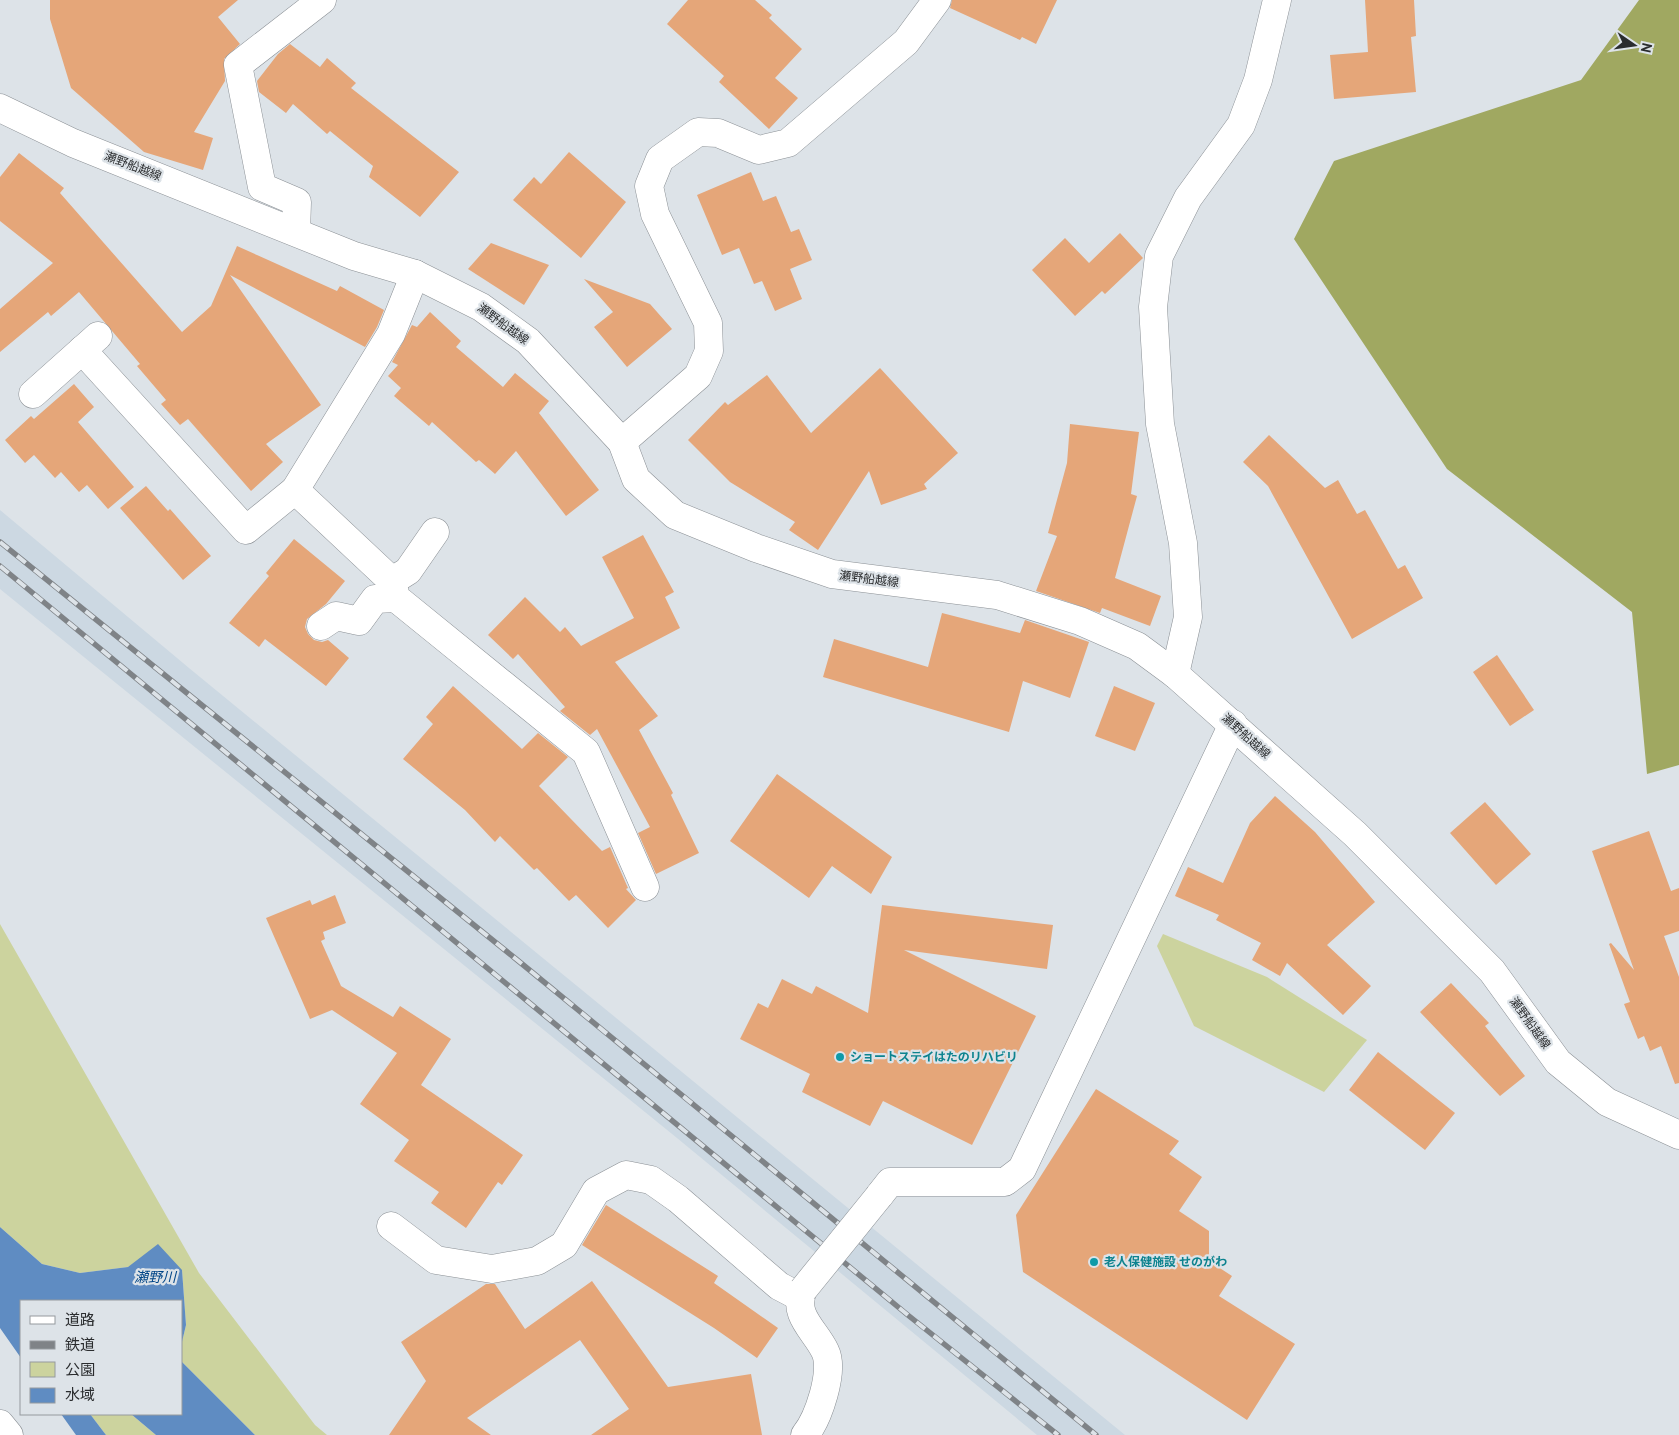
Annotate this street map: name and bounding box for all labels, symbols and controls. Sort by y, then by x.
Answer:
north arrow [1609,20,1659,70]
text: N [1637,41,1656,54]
street label: 瀬野船越線 [102,148,164,183]
street label: 瀬野船越線 [475,300,532,347]
street label: 瀬野船越線 [838,567,900,590]
street label: 瀬野船越線 [1219,710,1274,761]
street label: 瀬野船越線 [1507,994,1554,1051]
place label: ショートステイはたのリハビリ [850,1049,1018,1064]
marker: ショートステイはたのリハビリ [834,1051,846,1063]
place label: 老人保健施設 せのがわ [1104,1254,1227,1269]
marker: 老人保健施設 せのがわ [1088,1256,1100,1268]
water label: 瀬野川 [134,1268,178,1286]
legend [20,1300,182,1415]
text: 道路 [65,1310,95,1329]
text: 鉄道 [65,1335,95,1354]
text: 公園 [65,1360,95,1379]
text: 水域 [65,1385,95,1404]

